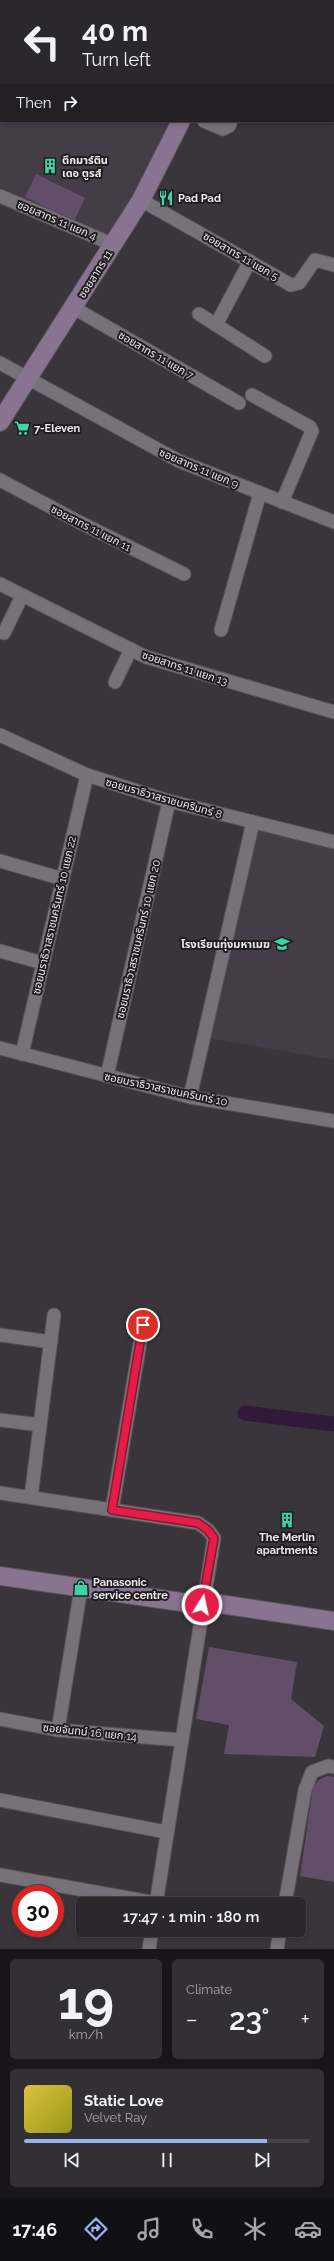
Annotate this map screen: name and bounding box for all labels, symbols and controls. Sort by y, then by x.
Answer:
text: 40 m [82,15,148,48]
icon: left [16,16,68,68]
text: Turn left [82,49,151,70]
icon: right [59,92,81,114]
text: Then [16,94,51,112]
place label: ตึกมาร์ติน เดอ ตูรส์ [62,154,108,180]
building icon: ตึกมาร์ติน เดอ ตูรส์ [41,157,59,175]
restaurant icon: Pad Pad [157,189,175,207]
place label: Pad Pad [178,192,221,205]
street label: ซอยสาทร 11 แยก 4 [15,198,98,243]
street label: ซอยสาทร 11 แยก 5 [201,230,281,283]
street label: ซอยสาทร 11 [76,248,115,301]
street label: ซอยสาทร 11 แยก 7 [116,329,196,382]
supermarket icon: 7-Eleven [13,419,31,437]
place label: 7-Eleven [34,422,80,435]
street label: ซอยสาทร 11 แยก 9 [157,446,241,491]
street label: ซอยสาทร 11 แยก 11 [49,503,133,554]
street label: ซอยสาทร 11 แยก 13 [140,649,229,688]
street label: ซอยนราธิวาสราชนครินทร์ 8 [104,776,224,821]
street label: ซอยนราธิวาสราชนครินทร์ 10 แยก 22 [30,835,79,995]
street label: ซอยนราธิวาสราชนครินทร์ 10 แยก 20 [114,858,163,1020]
school or university icon: โรงเรียนทุ่งมหาเมฆ [273,935,291,953]
place label: โรงเรียนทุ่งมหาเมฆ [181,938,270,951]
street label: ซอยนราธิวาสราชนครินทร์ 10 [103,1070,229,1109]
pin [126,1308,160,1342]
icon: arrive [132,1314,154,1336]
building icon: The Merlin apartments [278,1511,296,1529]
place label: The Merlin apartments [256,1531,318,1557]
place label: Panasonic service centre [93,1576,168,1602]
shop icon: Panasonic service centre [72,1579,90,1597]
position arrow [181,1584,223,1626]
street label: ซอยจันทน์ 16 แยก 14 [42,1721,138,1744]
speed limit sign: 30 [12,1885,64,1937]
text: 17:47 · 1 min · 180 m [123,1908,259,1926]
text: 19 [58,1970,114,2031]
text: Climate [186,1982,232,1997]
text: 23° [229,2002,270,2037]
text: − [186,2006,198,2032]
text: + [301,2006,310,2032]
text: km/h [69,2027,103,2042]
text: Static Love [84,2092,163,2110]
text: Velvet Ray [84,2110,147,2125]
icon: previous [61,2149,83,2171]
icon: pause [156,2149,178,2171]
icon: next [251,2149,273,2171]
icon: directions [82,2215,110,2243]
icon: music [135,2215,163,2243]
icon: phone [188,2215,216,2243]
icon: climate [241,2215,269,2243]
icon: car [294,2215,322,2243]
text: 17:46 [12,2219,57,2240]

